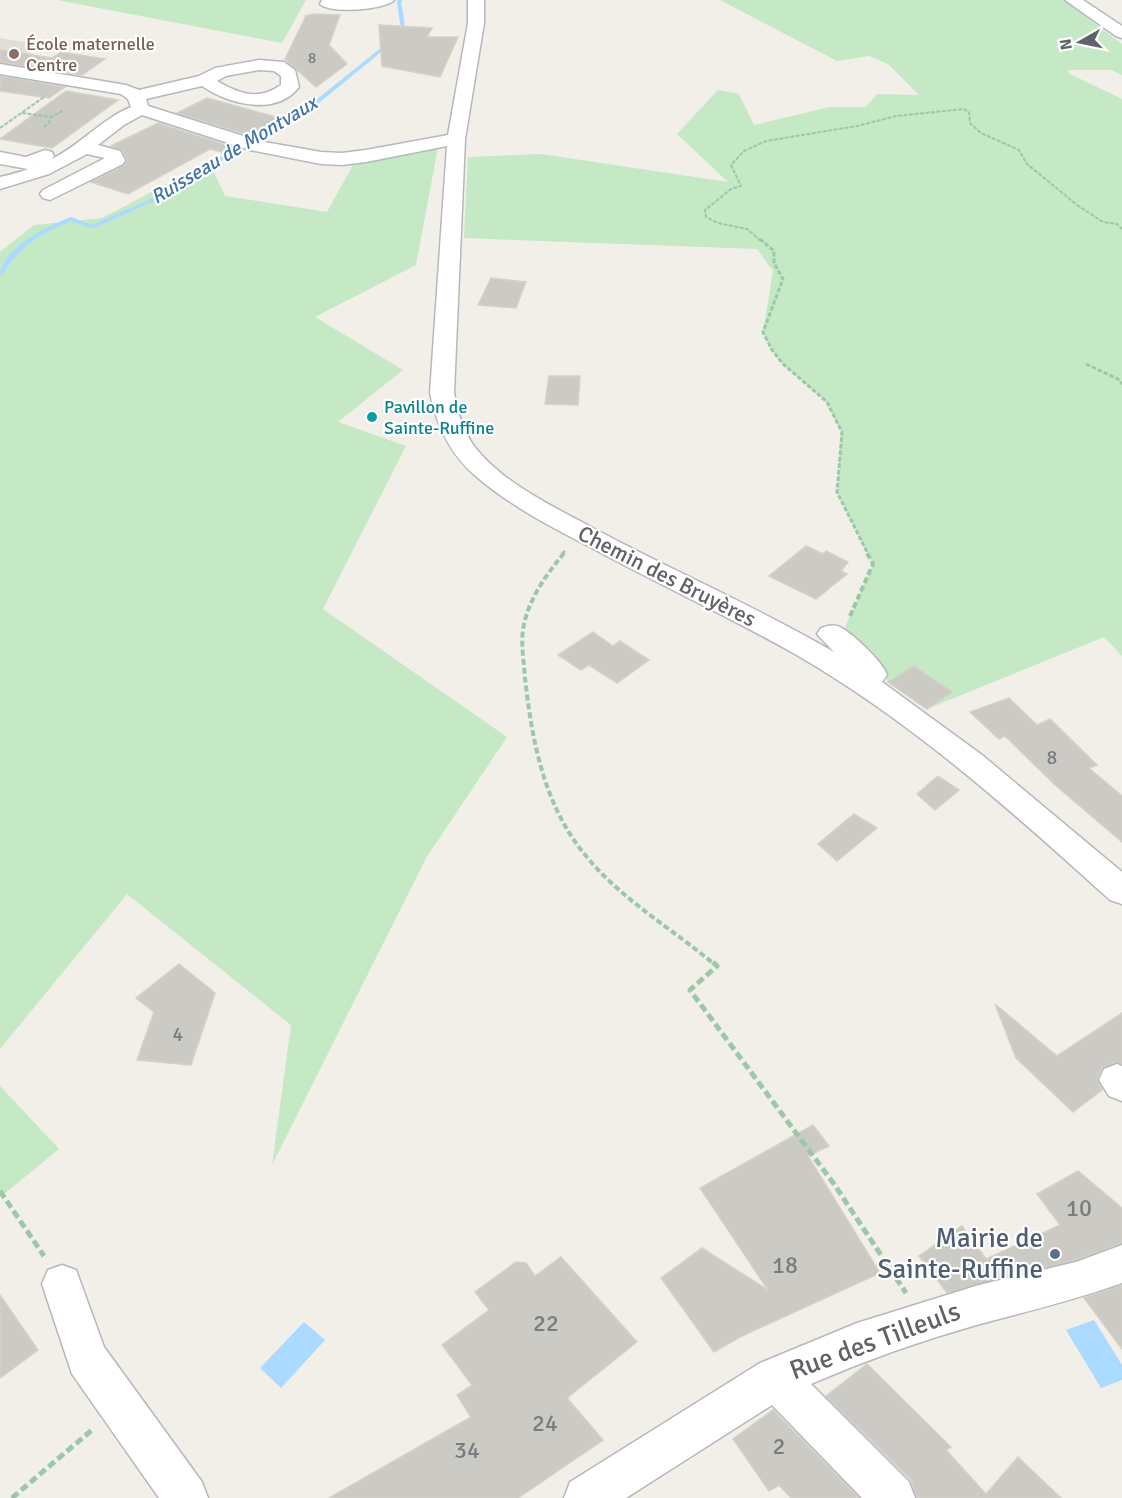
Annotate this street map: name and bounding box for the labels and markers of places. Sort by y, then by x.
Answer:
place label: École maternelle Centre [26,33,155,76]
marker: École maternelle Centre [7,47,21,61]
place label: Pavillon de Sainte-Ruffine [384,396,494,439]
marker: Pavillon de Sainte-Ruffine [365,410,379,424]
place label: Mairie de Sainte-Ruffine [877,1222,1043,1286]
marker: Mairie de Sainte-Ruffine [1048,1247,1062,1261]

